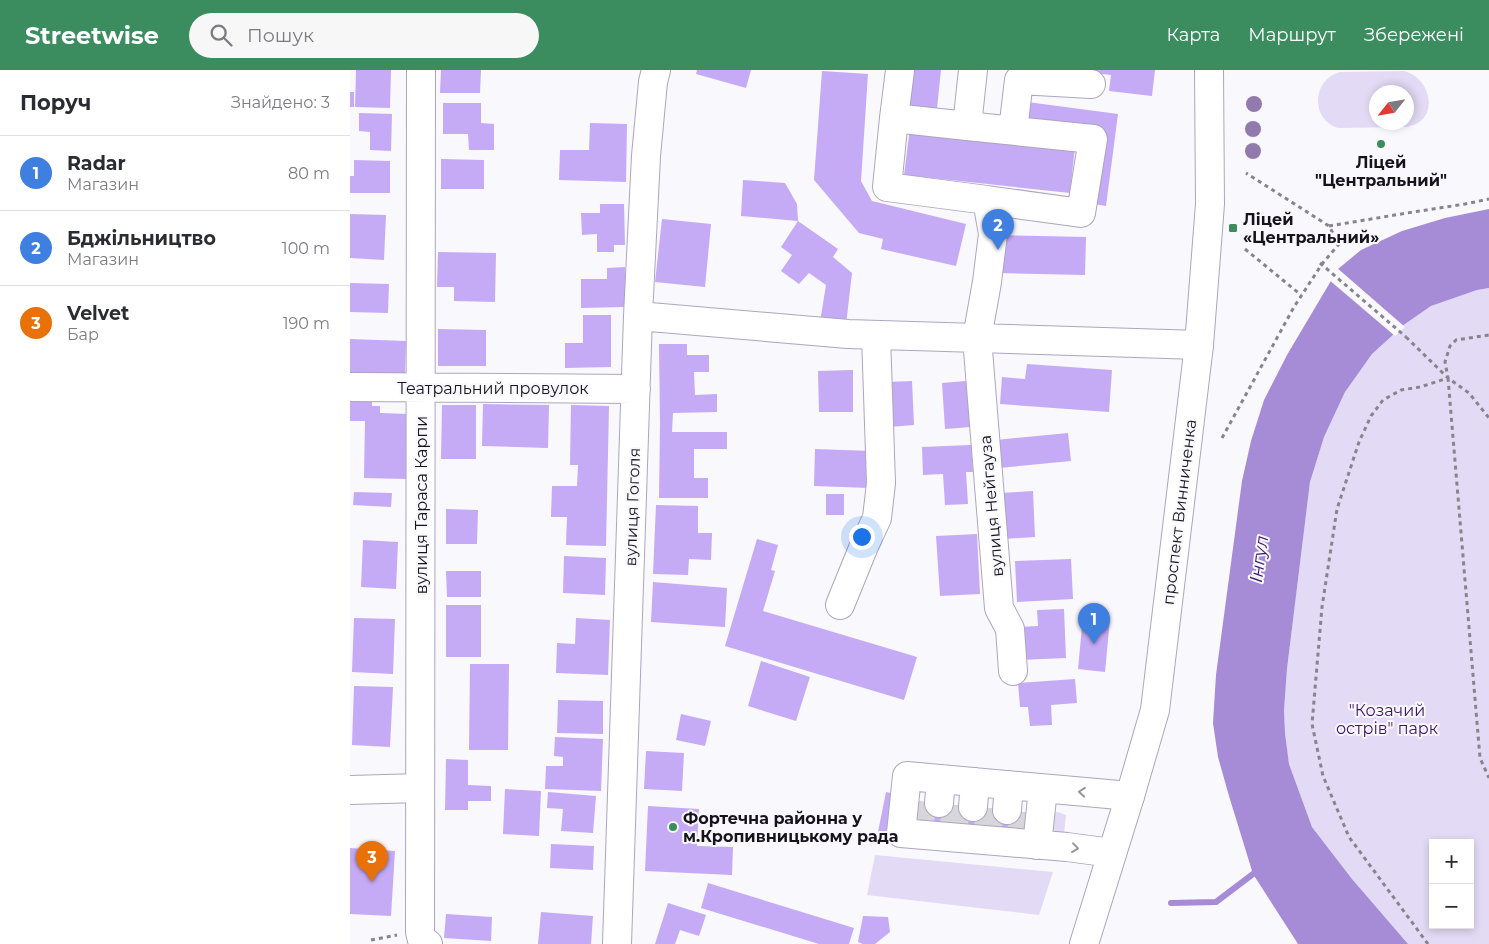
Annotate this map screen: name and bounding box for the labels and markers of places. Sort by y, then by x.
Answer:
marker: Ліцей "Центральний" [1375,138,1387,150]
place label: Ліцей "Центральний" [1315,153,1447,190]
pin: 2 [982,209,1014,250]
place label: Ліцей «Центральний» [1243,210,1379,247]
marker: Ліцей «Центральний» [1227,222,1239,234]
pin: 1 [1078,603,1110,644]
place label: Фортечна районна у м.Кропивницькому рада [683,809,898,846]
marker: Фортечна районна у м.Кропивницькому рада [667,821,679,833]
pin: 3 [356,841,388,882]

